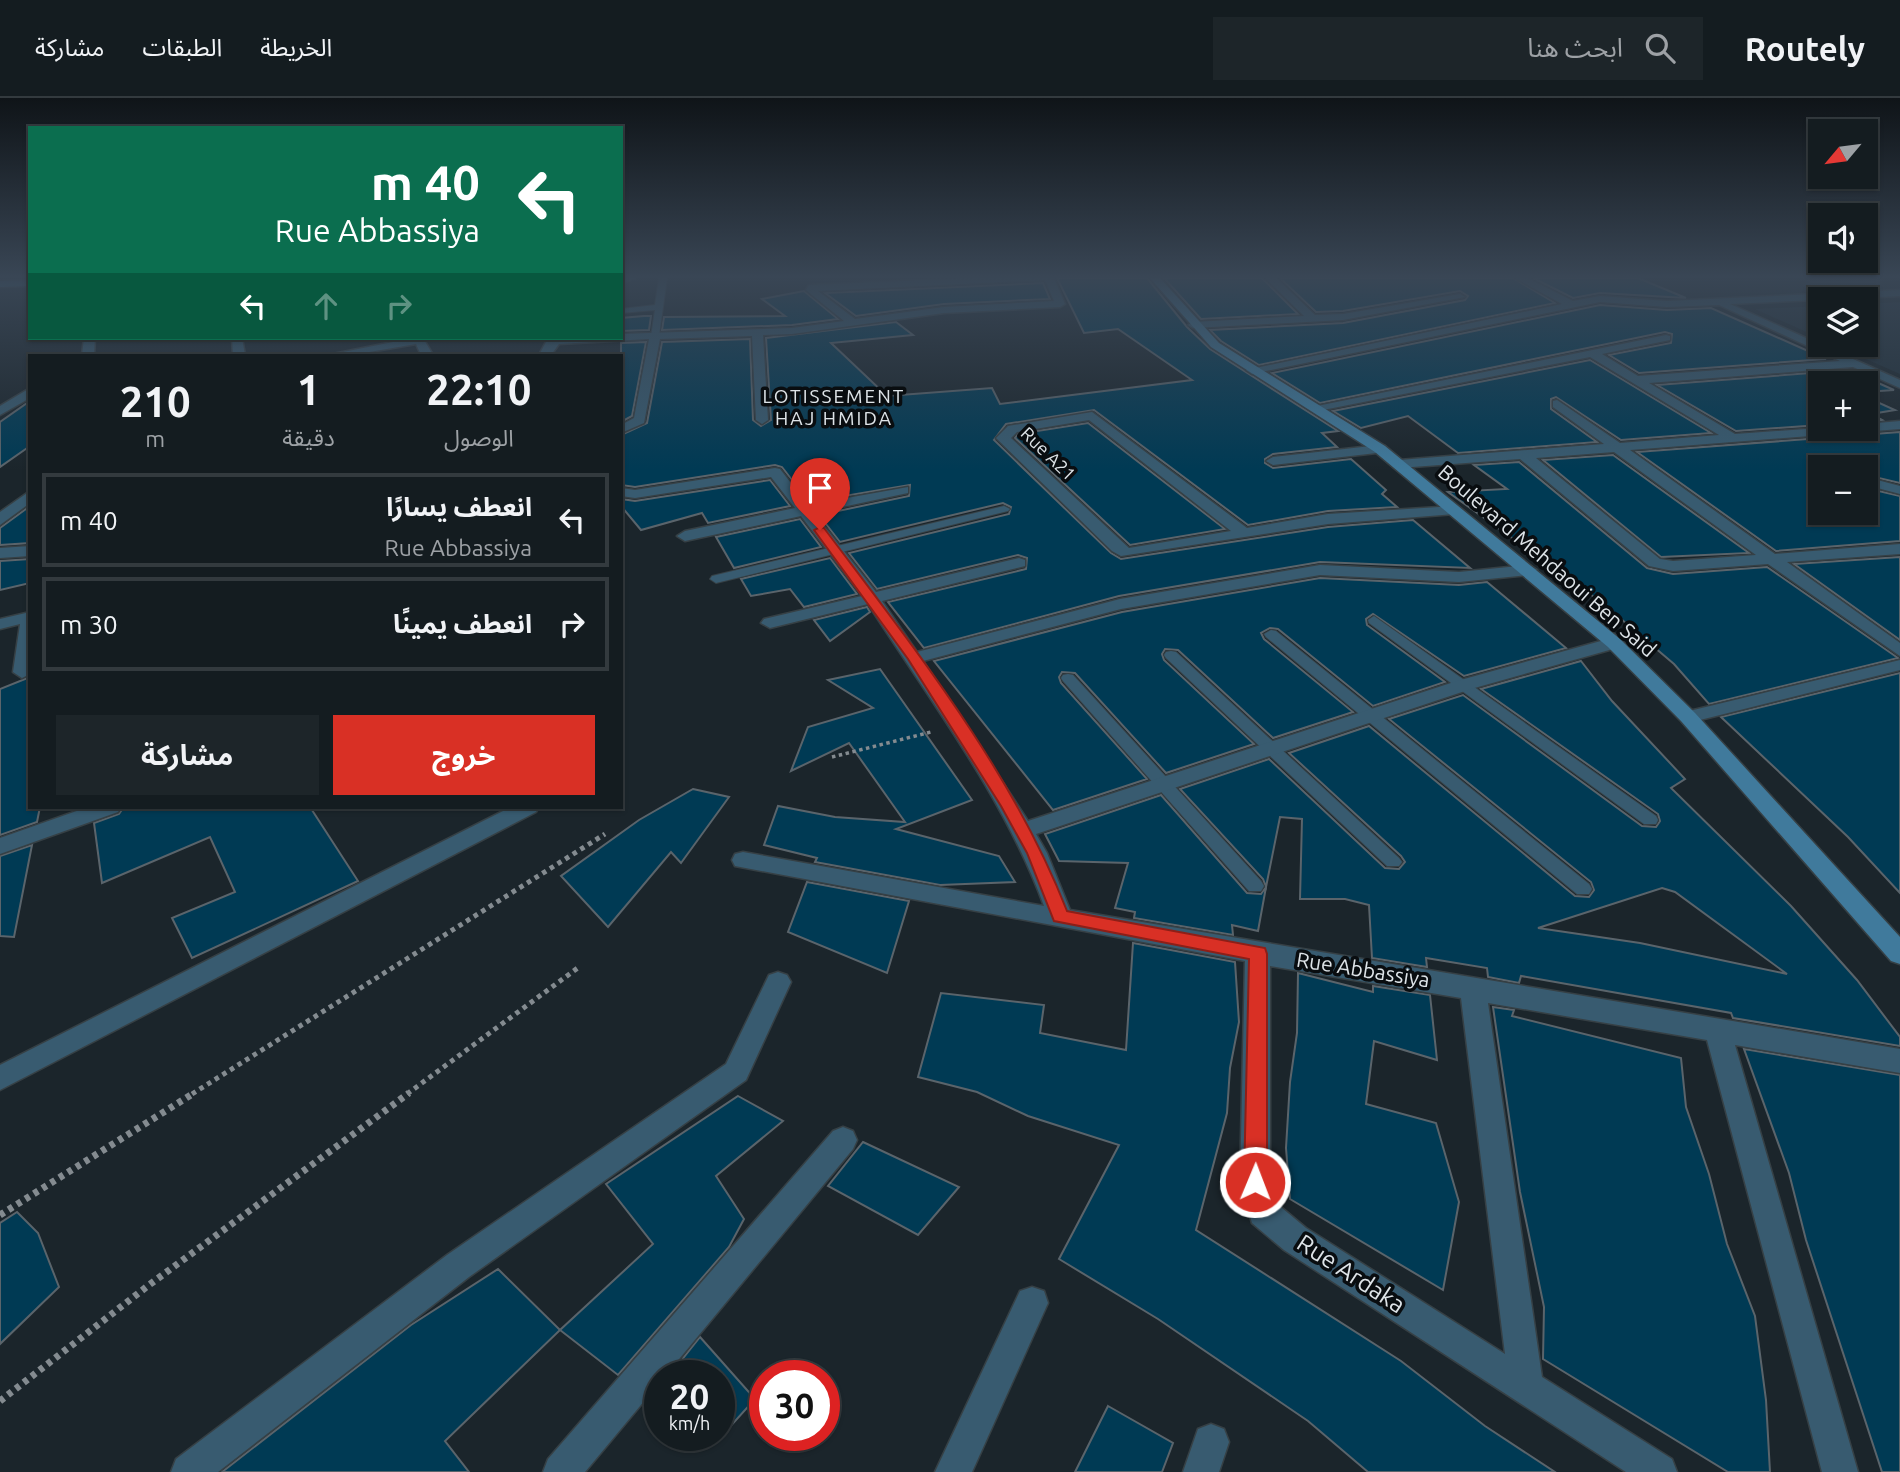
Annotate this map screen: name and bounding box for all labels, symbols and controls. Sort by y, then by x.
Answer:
search box [1213,17,1703,80]
icon: search [1641,29,1679,67]
text: Routely [1745,30,1865,67]
text: ابحث هنا [1527,33,1623,62]
text: مشاركة [35,34,104,61]
text: الطبقات [142,34,222,61]
text: الخريطة [260,34,332,61]
north arrow [1808,119,1878,189]
map controls [1808,119,1878,525]
text: 40 m [371,154,480,209]
icon: left [504,154,595,245]
button: sound [1808,203,1878,273]
text: Rue Abbassiya [275,212,480,248]
icon: left [234,287,272,325]
icon: ahead [307,287,345,325]
icon: right [380,287,418,325]
button: layers [1808,287,1878,357]
text: 1 [297,366,320,413]
text: 22:10 [426,366,531,413]
button: + [1808,371,1878,441]
text: 210 [120,378,191,425]
district label: LOTISSEMENT HAJ HMIDA [763,385,905,429]
street label: Rue A21 [1017,423,1080,484]
text: دقيقة [282,425,335,450]
text: الوصول [444,425,514,450]
text: m [145,426,165,451]
button: − [1808,455,1878,525]
pin [790,458,850,530]
street label: Boulevard Mehdaoui Ben Said [1434,459,1661,661]
icon: arrive [801,469,839,507]
text: انعطف يسارًا [386,492,532,521]
icon: left [553,501,591,539]
text: 40 m [60,506,118,535]
text: Rue Abbassiya [385,535,532,560]
icon: right [553,605,591,643]
text: انعطف يمينًا [393,609,532,638]
text: 30 m [60,610,118,639]
button: مشاركة [56,715,319,795]
button: خروج [333,715,595,795]
street label: Rue Abbassiya [1295,947,1432,991]
position arrow [1218,1145,1292,1219]
street label: Rue Ardaka [1292,1229,1410,1318]
speed limit sign: 30 [749,1360,840,1451]
text: 20 [670,1376,709,1416]
text: km/h [669,1413,710,1433]

